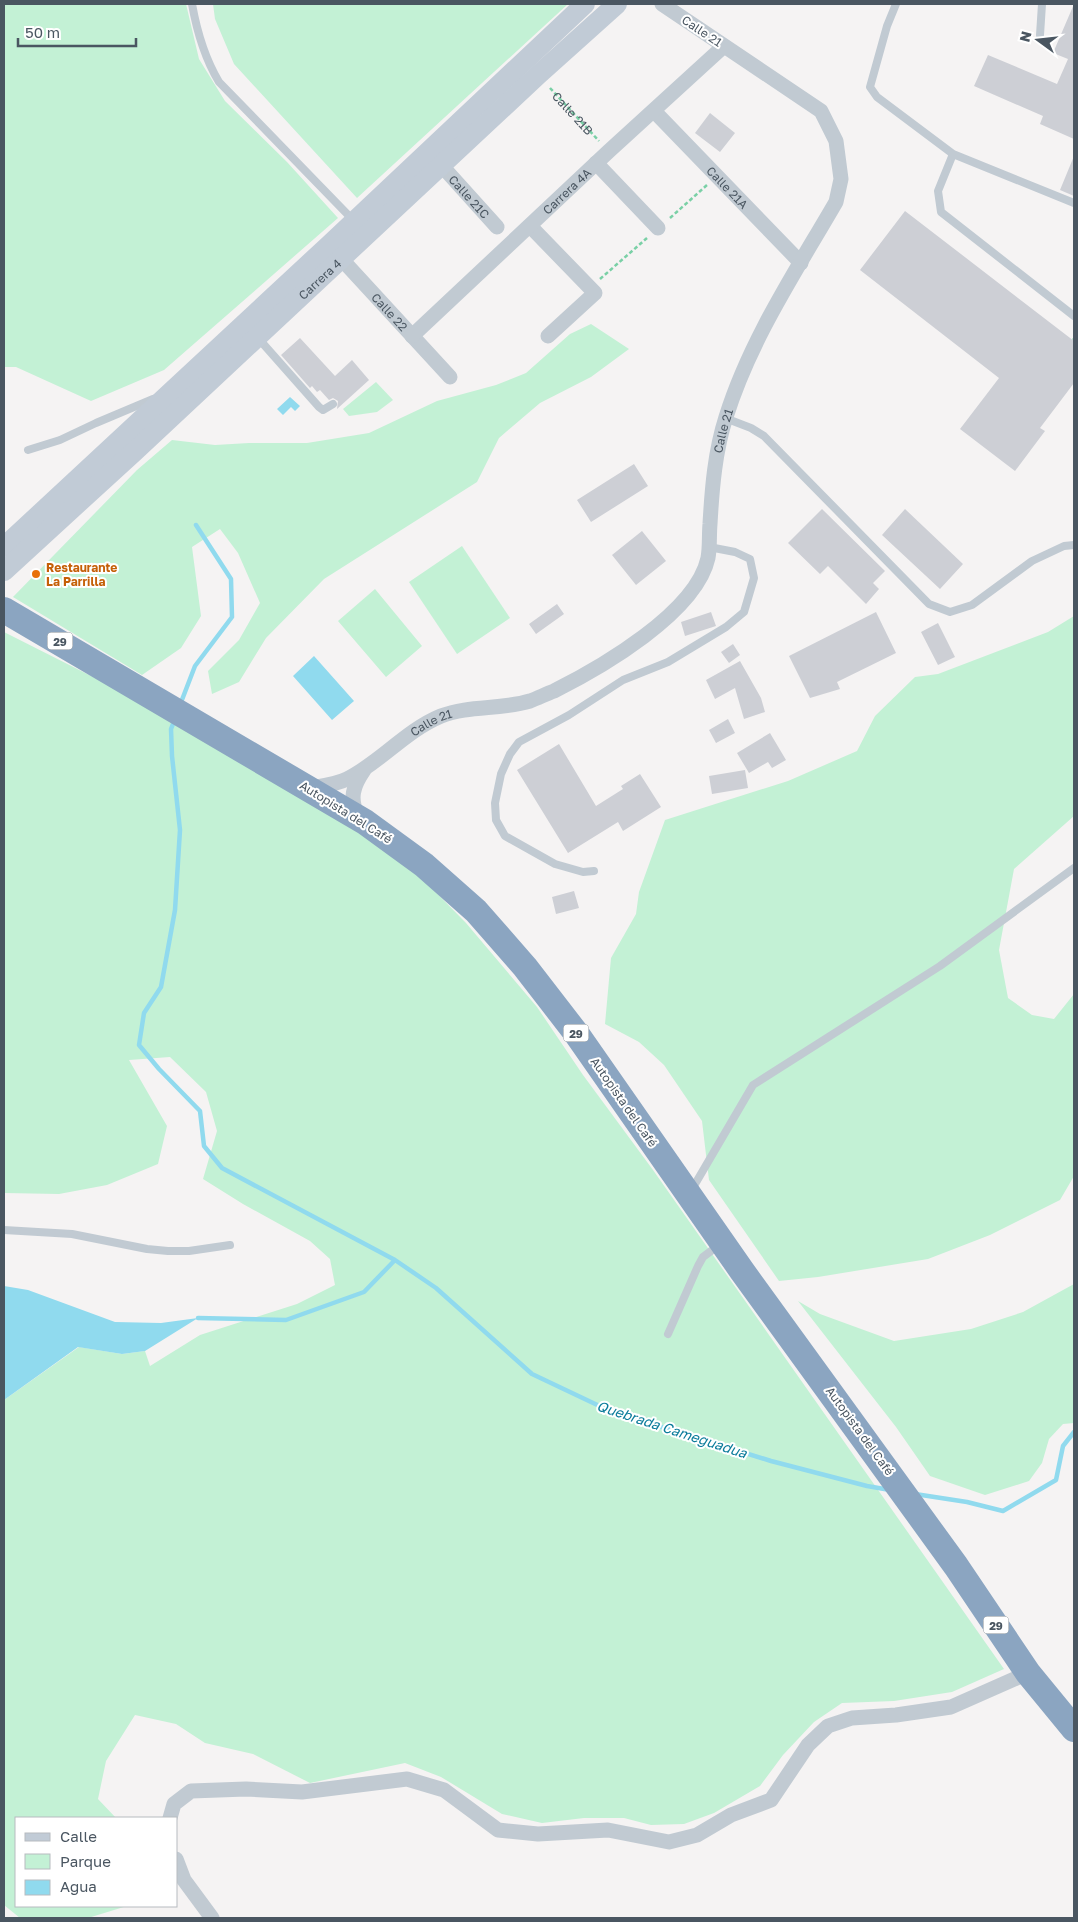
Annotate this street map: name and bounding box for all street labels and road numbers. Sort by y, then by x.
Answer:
street label: Calle 21 [679,12,725,50]
street label: Calle 21B [549,88,597,138]
street label: Calle 21A [704,163,752,212]
street label: Carrera 4A [539,165,594,217]
street label: Calle 21C [446,172,493,221]
street label: Carrera 4 [295,255,344,302]
street label: Calle 22 [369,289,411,334]
street label: Calle 21 [710,406,736,454]
road number: 29 [48,632,72,649]
street label: Calle 21 [407,705,454,739]
street label: Autopista del Café [297,778,395,846]
road number: 29 [564,1024,588,1042]
street label: Autopista del Café [587,1054,661,1150]
street label: Autopista del Café [823,1384,897,1478]
road number: 29 [984,1616,1008,1634]

